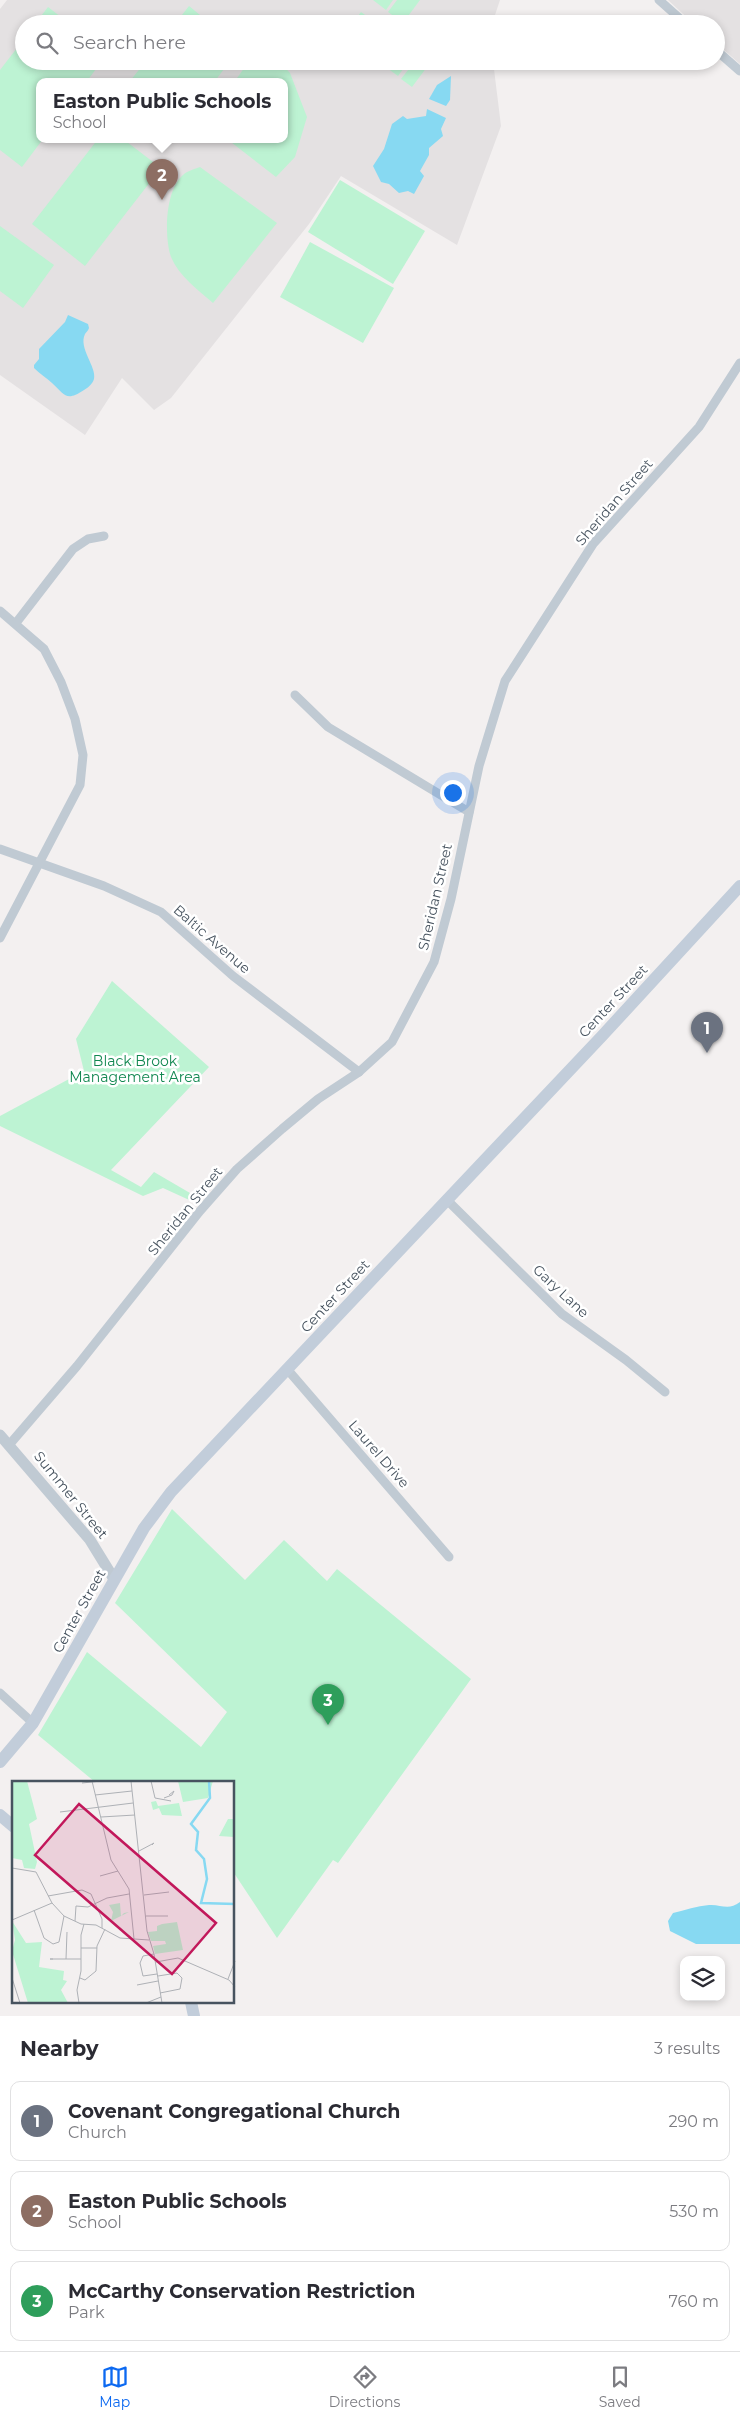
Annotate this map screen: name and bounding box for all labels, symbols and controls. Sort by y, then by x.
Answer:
search box [15,15,725,70]
icon: search [33,29,61,57]
text: Search here [73,31,186,54]
popup [36,78,288,143]
text: Easton Public Schools [53,90,271,113]
text: School [53,113,107,132]
pin: 2 [146,159,178,200]
street label: Sheridan Street [571,455,657,549]
your location [440,780,466,806]
street label: Sheridan Street [414,842,456,952]
street label: Baltic Avenue [170,901,254,977]
street label: Center Street [575,961,652,1041]
pin: 1 [691,1012,723,1053]
park label: Black Brook Management Area [69,1052,201,1086]
street label: Sheridan Street [144,1163,226,1259]
street label: Center Street [297,1256,374,1336]
street label: Gary Lane [529,1260,593,1322]
street label: Laurel Drive [345,1416,413,1492]
street label: Summer Street [30,1447,112,1543]
street label: Center Street [49,1566,110,1656]
pin: 3 [312,1684,344,1725]
inset map [12,1781,235,2004]
map controls [680,1956,725,2001]
button: layers [680,1956,725,2001]
text: Nearby [20,2036,99,2061]
text: 3 results [654,2039,720,2058]
text: Covenant Congregational Church [68,2100,400,2123]
text: 1 [34,2112,40,2131]
text: 290 m [668,2112,719,2131]
text: Church [68,2123,127,2142]
text: Easton Public Schools [68,2190,287,2213]
text: 2 [32,2202,42,2221]
text: 530 m [669,2202,719,2221]
text: School [68,2213,122,2232]
text: McCarthy Conservation Restriction [68,2280,415,2303]
text: 3 [32,2292,42,2311]
text: 760 m [668,2292,719,2311]
text: Park [68,2303,105,2322]
tab: Map [99,2363,130,2411]
tab: Directions [329,2363,400,2411]
tab: Saved [599,2363,641,2411]

